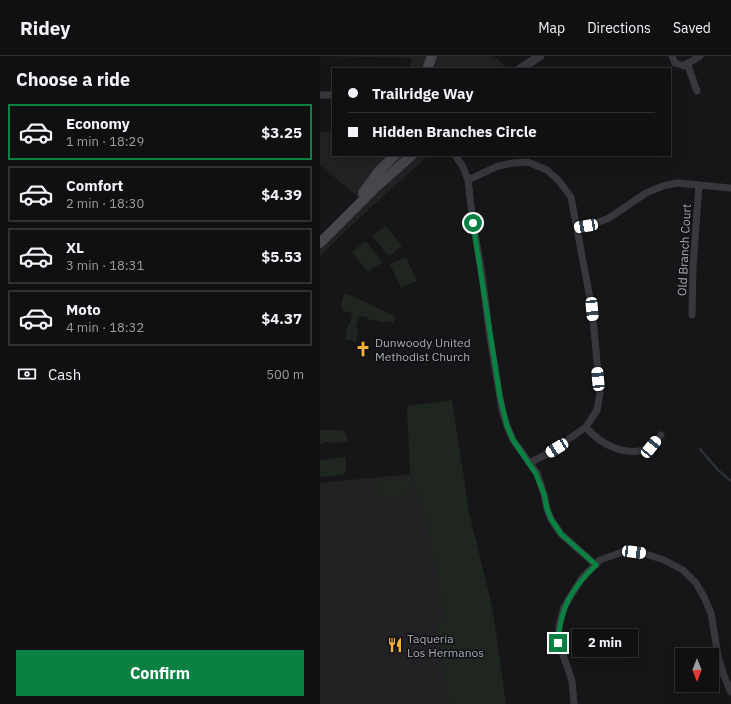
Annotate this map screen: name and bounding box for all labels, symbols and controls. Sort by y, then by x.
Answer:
text: Ridey [20,16,70,40]
text: Map [538,19,565,37]
text: Directions [587,19,651,37]
text: Saved [673,19,711,37]
text: Choose a ride [16,68,130,91]
text: Trailridge Way [372,84,474,103]
icon: car [18,114,54,150]
text: Economy [66,114,130,133]
text: Hidden Branches Circle [372,122,537,141]
text: $3.25 [261,123,302,142]
text: 1 min · 18:29 [66,133,144,150]
icon: car [18,176,54,212]
text: Comfort [66,176,123,195]
text: $4.39 [261,185,302,204]
text: 2 min · 18:30 [66,195,144,212]
street label: Old Branch Court [674,204,694,296]
route start [464,214,482,232]
car [573,218,599,234]
icon: car [18,238,54,274]
text: XL [66,238,84,257]
text: $5.53 [261,247,302,266]
text: 3 min · 18:31 [66,257,144,274]
car [585,297,599,321]
icon: car [18,300,54,336]
text: Moto [66,300,101,319]
text: $4.37 [261,309,302,328]
text: 4 min · 18:32 [66,319,144,336]
place label: Dunwoody United Methodist Church [375,335,471,364]
church icon: Dunwoody United Methodist Church [354,340,372,358]
icon: cash [16,363,38,385]
text: Cash [48,365,81,384]
text: 500 m [266,366,304,383]
car [591,367,605,391]
car [639,434,663,460]
car [544,437,570,459]
car [621,545,647,559]
callout: 2 min [572,629,638,657]
place label: Taqueria Los Hermanos [407,631,484,660]
route end [549,634,567,652]
text: 2 min [588,634,622,651]
restaurant icon: Taqueria Los Hermanos [386,636,404,654]
north arrow [675,648,719,692]
map controls [675,648,719,692]
button: Confirm [16,650,304,696]

